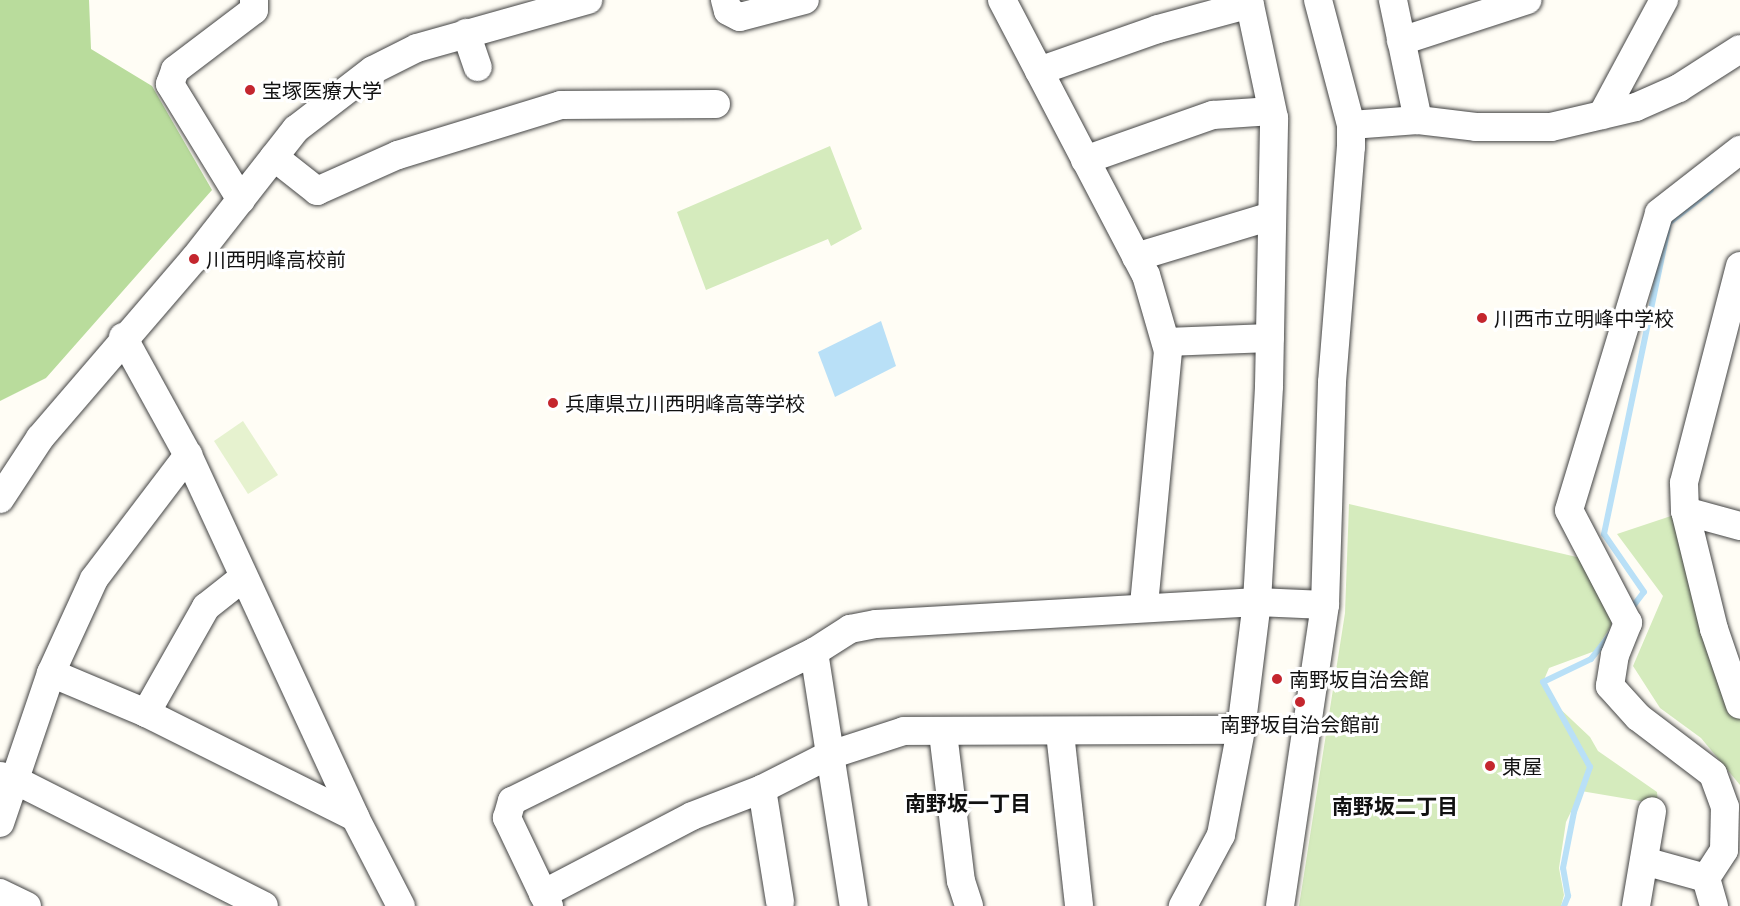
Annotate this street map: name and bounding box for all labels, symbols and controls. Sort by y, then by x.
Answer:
place label: 宝塚医療大学 [262,78,382,102]
marker: 宝塚医療大学 [243,83,257,97]
place label: 川西明峰高校前 [206,247,346,271]
marker: 川西明峰高校前 [187,252,201,266]
place label: 川西市立明峰中学校 [1494,306,1674,330]
marker: 川西市立明峰中学校 [1475,311,1489,325]
place label: 兵庫県立川西明峰高等学校 [565,391,805,415]
marker: 兵庫県立川西明峰高等学校 [546,396,560,410]
place label: 南野坂自治会館 [1289,667,1429,691]
marker: 南野坂自治会館 [1270,672,1284,686]
marker: 南野坂自治会館前 [1293,695,1307,709]
place label: 南野坂自治会館前 [1220,712,1380,736]
place label: 東屋 [1502,754,1542,778]
marker: 東屋 [1483,759,1497,773]
district label: 南野坂一丁目 [905,790,1031,816]
district label: 南野坂二丁目 [1332,793,1458,819]

